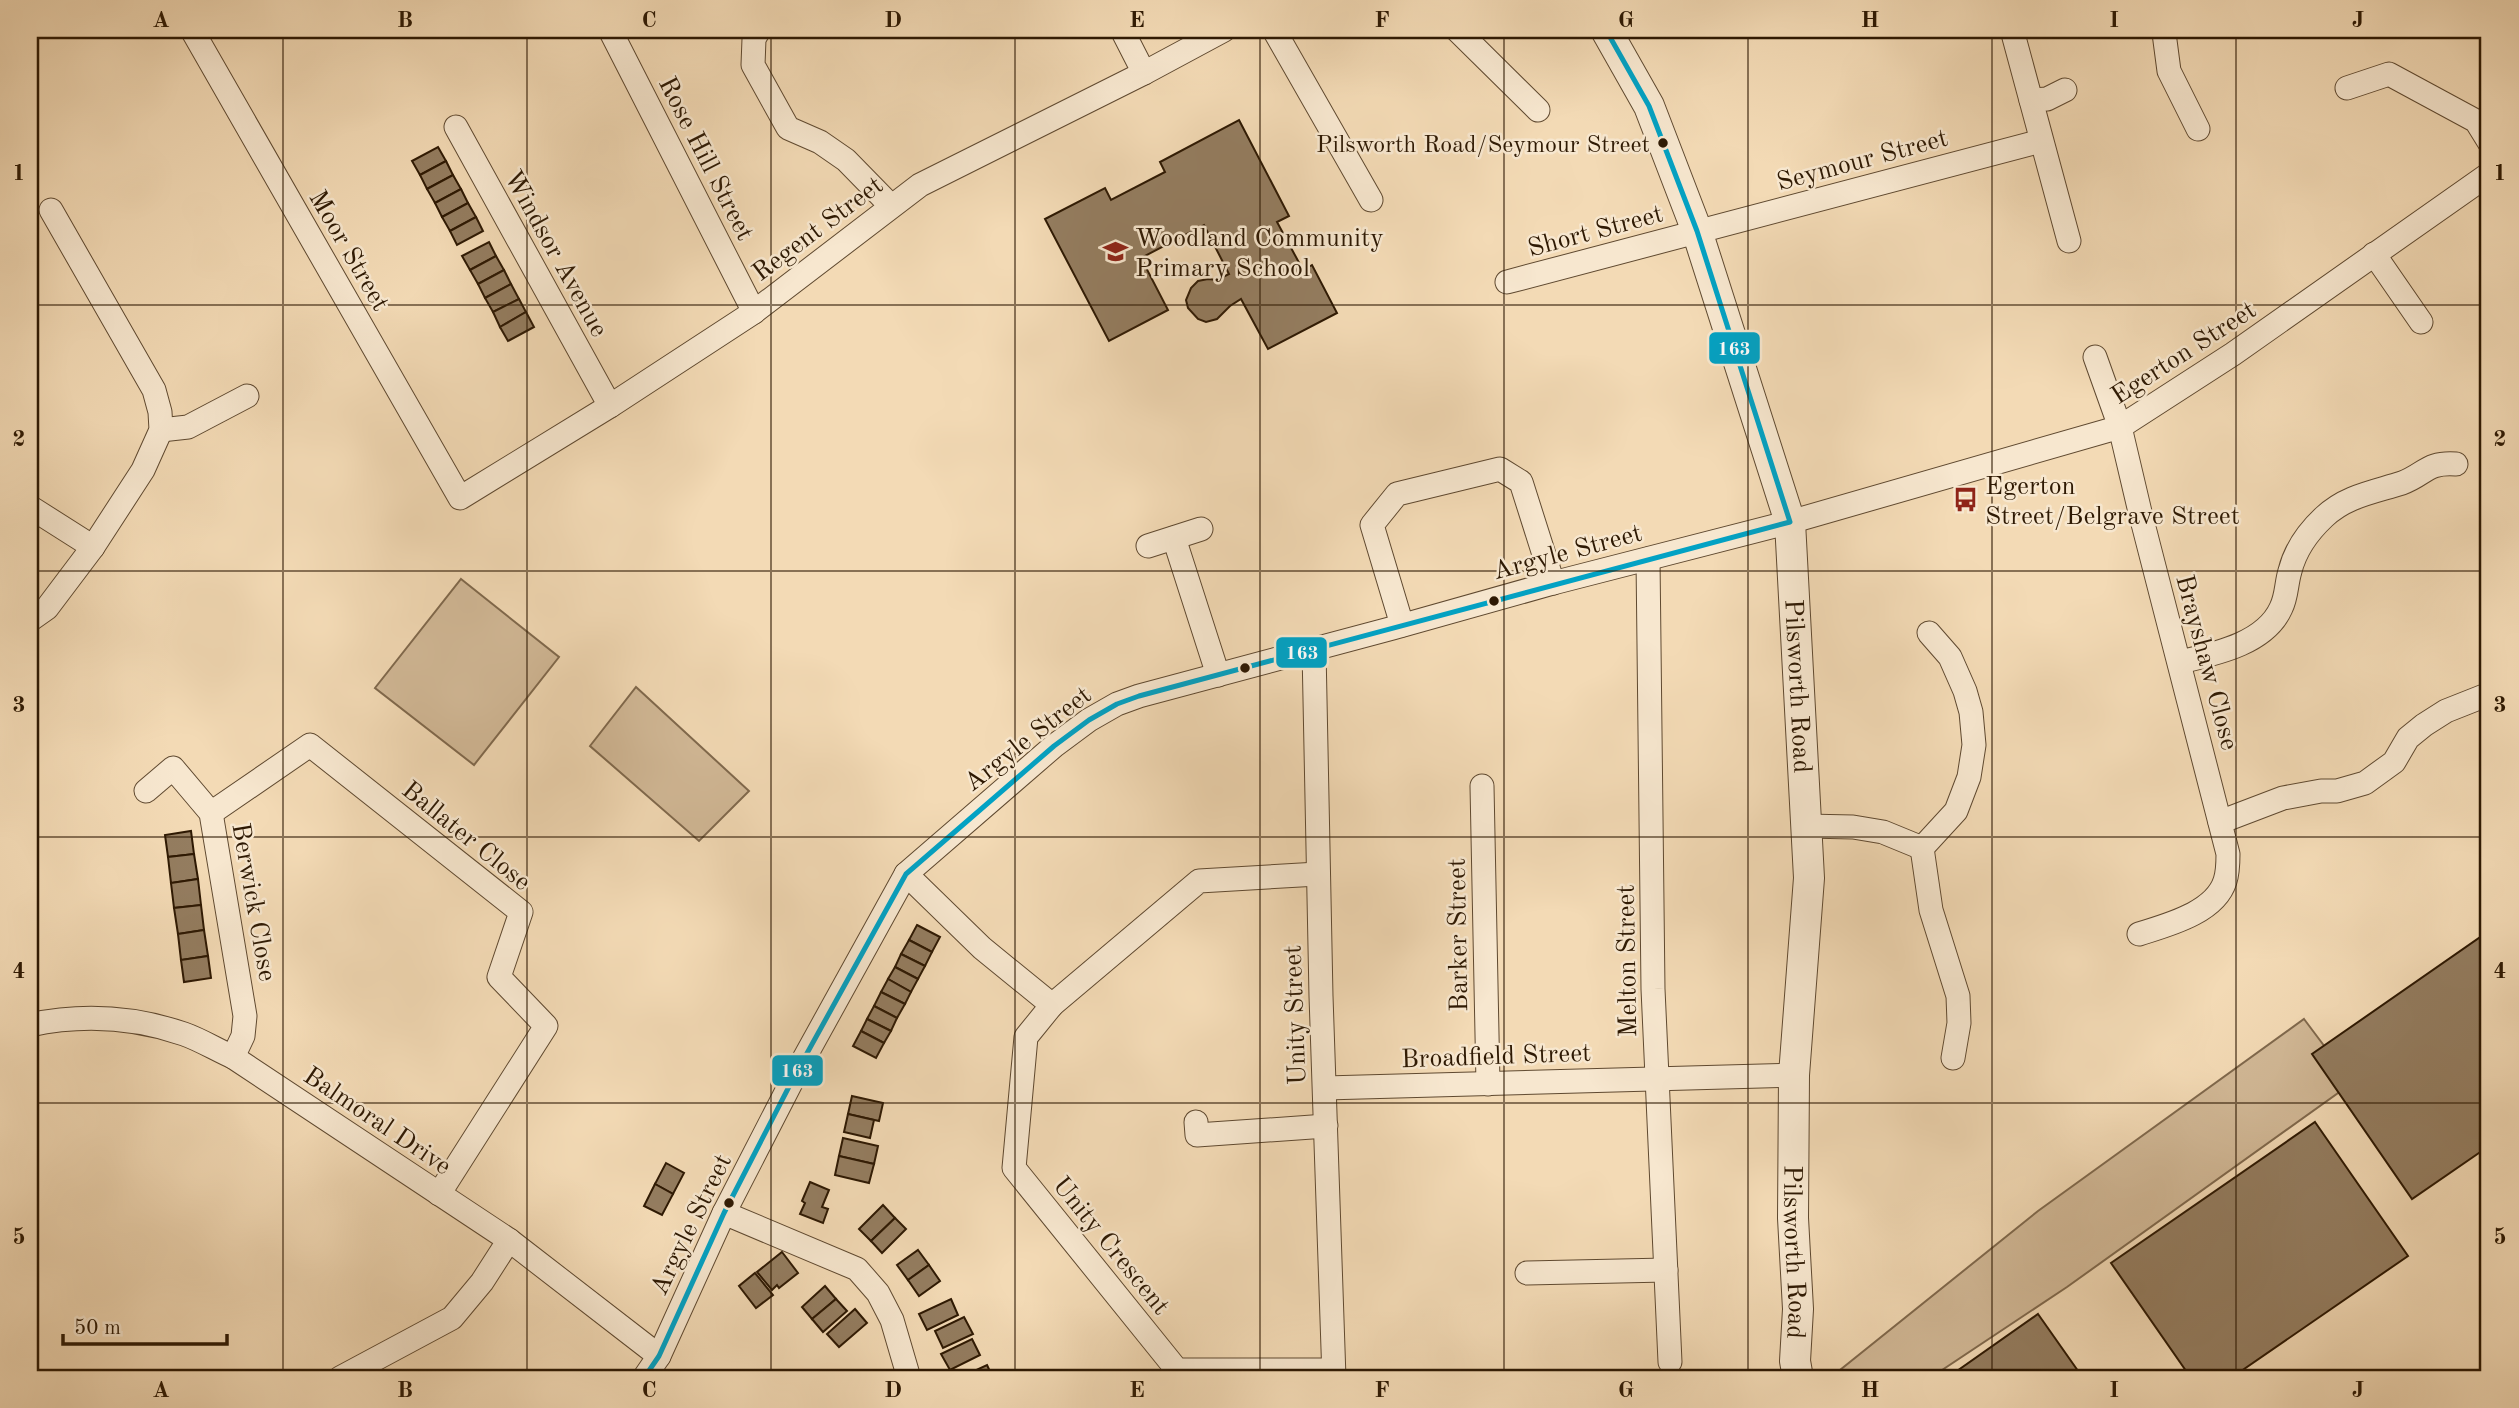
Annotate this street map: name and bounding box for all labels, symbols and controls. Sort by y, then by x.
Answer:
text: A [152,9,170,32]
text: B [397,9,413,32]
text: C [641,9,657,32]
text: D [884,9,902,32]
text: E [1129,9,1145,32]
text: F [1374,9,1390,32]
text: G [1618,9,1634,32]
text: H [1861,9,1879,32]
text: I [2109,9,2119,32]
text: J [2352,9,2364,32]
street label: Rose Hill Street [653,73,758,245]
street label: Seymour Street [1774,126,1951,196]
place label: Pilsworth Road/Seymour Street [1316,134,1650,158]
marker: Pilsworth Road/Seymour Street [1656,136,1670,150]
text: 1 [12,162,26,185]
text: 1 [2493,162,2507,185]
street label: Windsor Avenue [499,166,612,342]
street label: Regent Street [748,172,888,287]
street label: Moor Street [303,186,393,316]
street label: Short Street [1525,201,1666,262]
place label: Woodland Community Primary School [1135,226,1384,282]
school or university icon: Woodland Community Primary School [1101,238,1129,266]
street label: Egerton Street [2107,297,2261,410]
line badge: 163 [1708,331,1761,365]
text: 163 [1717,341,1751,360]
text: 2 [12,428,26,451]
text: 2 [2493,428,2507,451]
place label: Egerton Street/Belgrave Street [1985,474,2240,530]
bus stop icon: Egerton Street/Belgrave Street [1951,486,1979,514]
street label: Argyle Street [1490,521,1645,585]
street label: Brayshaw Close [2170,572,2242,753]
unlabelled marker [1487,594,1501,608]
street label: Pilsworth Road [1779,599,1814,774]
line badge: 163 [1275,636,1328,669]
text: 163 [1285,645,1319,664]
unlabelled marker [1238,661,1252,675]
street label: Argyle Street [960,682,1097,797]
text: 3 [12,694,26,717]
text: 3 [2493,694,2507,717]
street label: Ballater Close [396,777,535,896]
street label: Berwick Close [226,821,280,984]
street label: Barker Street [1445,858,1473,1012]
street label: Melton Street [1614,884,1642,1038]
street label: Unity Street [1281,944,1311,1086]
text: 4 [12,960,26,983]
text: 4 [2493,960,2507,983]
street label: Broadfield Street [1400,1041,1592,1073]
line badge: 163 [771,1054,824,1087]
street label: Balmoral Drive [298,1063,455,1180]
text: 163 [780,1063,814,1082]
street label: Argyle Street [646,1150,737,1300]
street label: Pilsworth Road [1778,1165,1809,1340]
street label: Unity Crescent [1047,1172,1174,1320]
unlabelled marker [722,1196,736,1210]
text: 5 [12,1226,26,1249]
text: 5 [2493,1226,2507,1249]
scale bar [63,1303,228,1347]
text: 50 m [74,1318,121,1339]
text: A [152,1379,170,1402]
text: B [397,1379,413,1402]
text: C [641,1379,657,1402]
text: D [884,1379,902,1402]
text: E [1129,1379,1145,1402]
text: F [1374,1379,1390,1402]
text: G [1618,1379,1634,1402]
text: H [1861,1379,1879,1402]
text: I [2109,1379,2119,1402]
text: J [2352,1379,2364,1402]

